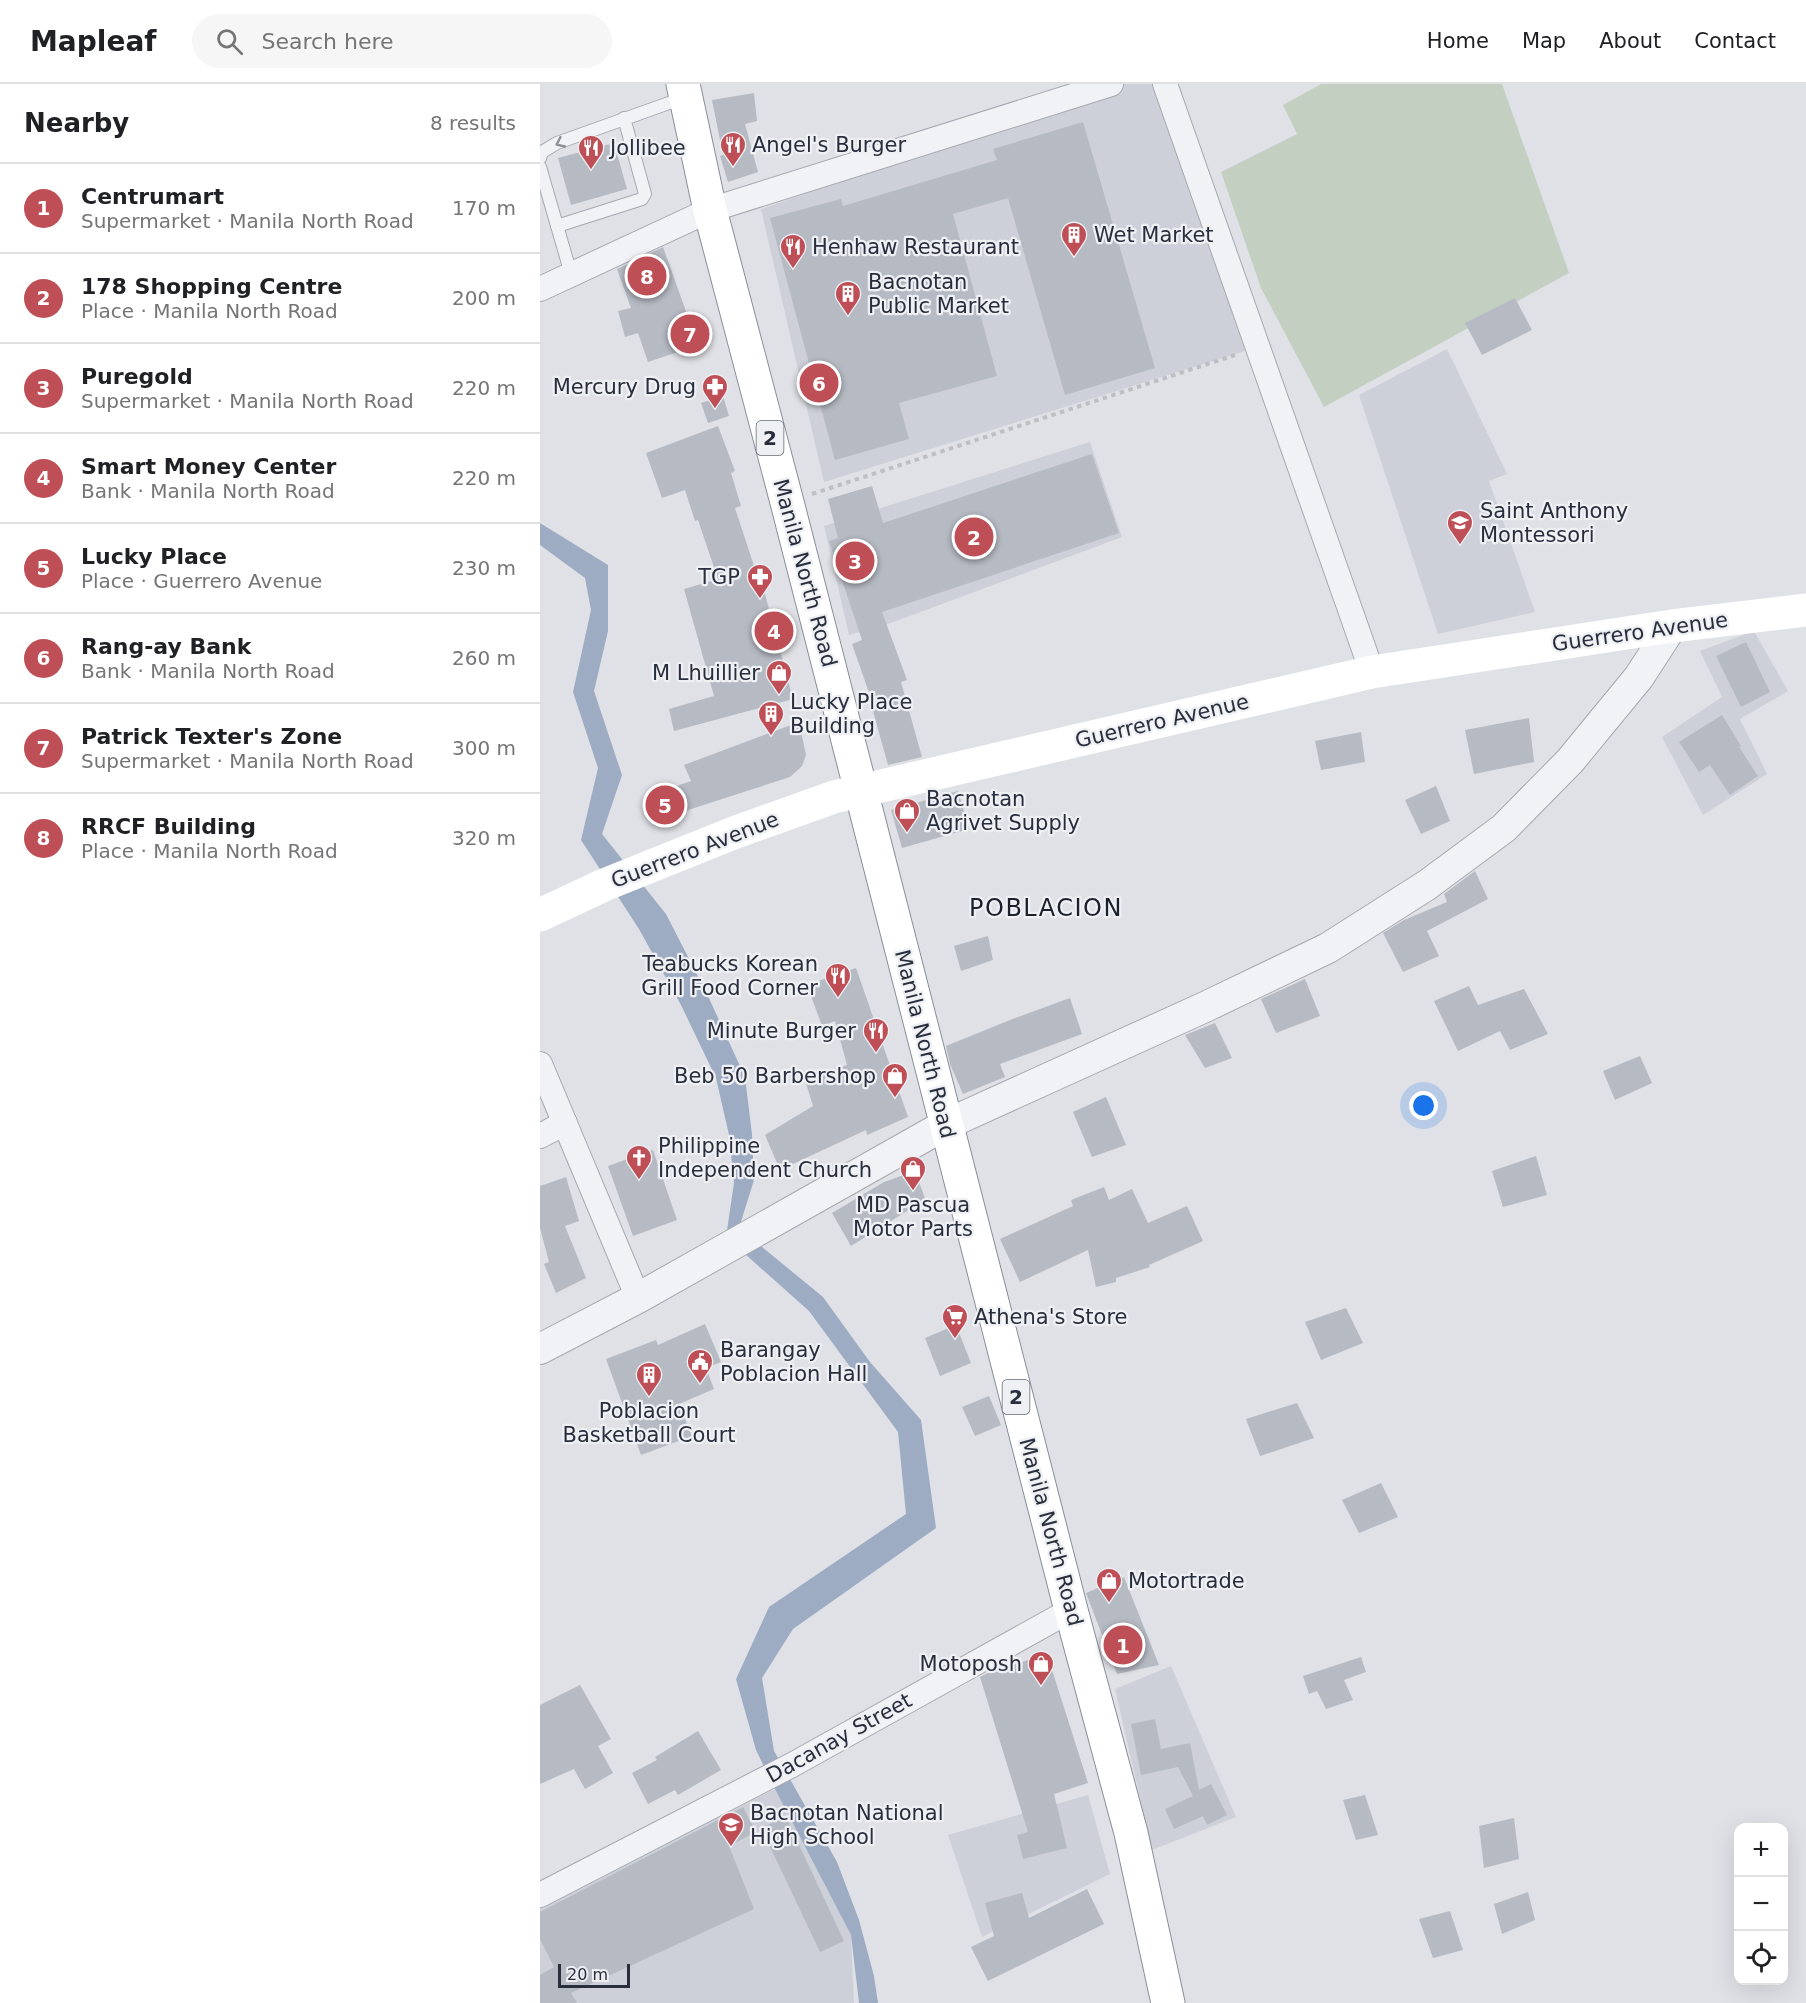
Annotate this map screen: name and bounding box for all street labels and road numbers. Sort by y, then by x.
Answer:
road number: 2 [756,421,784,455]
street label: Manila North Road [768,476,842,670]
street label: Guerrero Avenue [1550,608,1730,656]
street label: Guerrero Avenue [1073,689,1251,753]
street label: Guerrero Avenue [608,807,782,893]
street label: Manila North Road [890,947,960,1141]
road number: 2 [1002,1380,1030,1414]
street label: Manila North Road [1014,1435,1088,1629]
street label: Dacanay Street [762,1688,916,1788]

